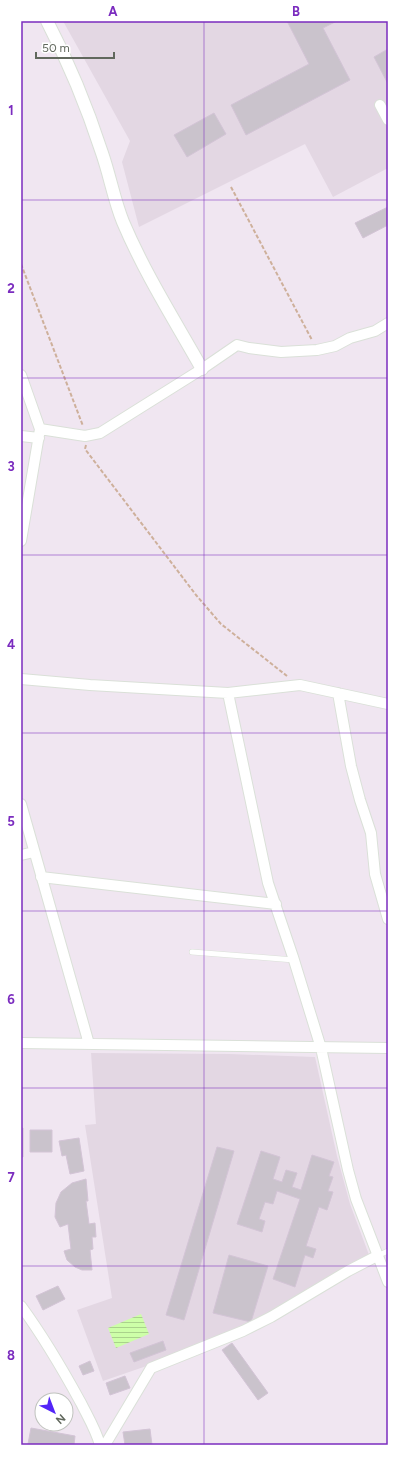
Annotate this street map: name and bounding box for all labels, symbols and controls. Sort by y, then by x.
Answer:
text: A [108,4,118,19]
text: B [292,4,300,19]
scale bar [36,34,114,60]
text: 50 m [42,41,70,55]
text: 1 [8,103,14,118]
text: 2 [7,281,15,296]
text: 3 [7,459,15,474]
text: 4 [7,637,15,652]
text: 5 [7,814,15,829]
text: 6 [7,992,15,1007]
text: 7 [7,1170,15,1185]
text: 8 [7,1348,15,1363]
north arrow [34,1392,74,1432]
text: N [53,1411,68,1427]

